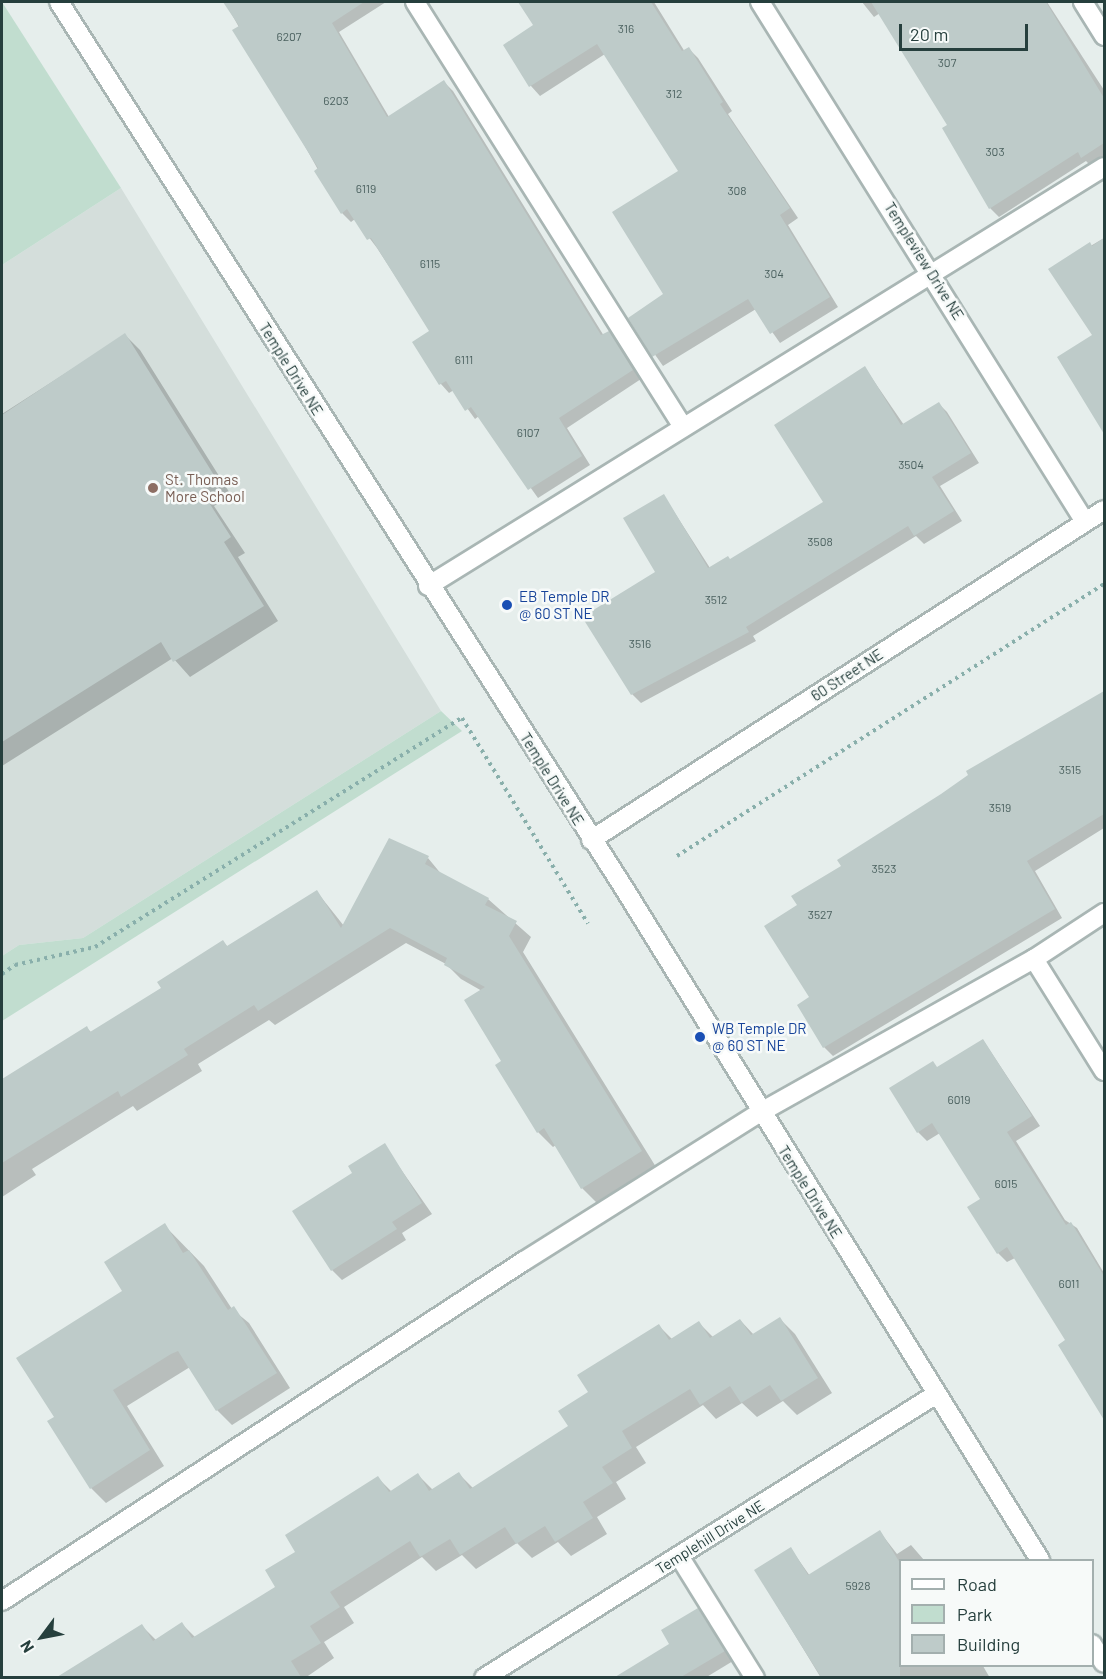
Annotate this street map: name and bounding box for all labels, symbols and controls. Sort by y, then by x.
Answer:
scale bar [902,12,1031,50]
house number: 316 [618,22,634,36]
text: 20 m [910,23,948,45]
house number: 6207 [276,30,302,44]
house number: 307 [938,56,956,70]
house number: 312 [666,87,682,101]
house number: 6203 [323,94,349,108]
house number: 303 [985,145,1005,159]
house number: 6119 [356,182,376,196]
house number: 308 [727,184,747,198]
street label: Templeview Drive NE [880,199,968,323]
house number: 6115 [420,257,440,271]
house number: 304 [764,267,784,281]
street label: Temple Drive NE [255,319,327,419]
house number: 6111 [455,353,473,367]
house number: 6107 [517,426,539,440]
house number: 3504 [898,458,924,472]
place label: St. Thomas More School [165,470,245,505]
marker: St. Thomas More School [146,481,160,495]
house number: 3508 [807,535,833,549]
place label: EB Temple DR @ 60 ST NE [519,587,610,622]
house number: 3512 [705,593,727,607]
marker: EB Temple DR @ 60 ST NE [500,598,514,612]
house number: 3516 [629,637,651,651]
street label: 60 Street NE [808,645,886,705]
street label: Temple Drive NE [516,729,588,829]
house number: 3515 [1059,763,1081,777]
house number: 3519 [989,801,1011,815]
house number: 3523 [872,862,896,876]
house number: 3527 [808,908,832,922]
place label: WB Temple DR @ 60 ST NE [712,1019,806,1054]
marker: WB Temple DR @ 60 ST NE [693,1030,707,1044]
house number: 6019 [947,1093,971,1107]
street label: Temple Drive NE [774,1142,846,1242]
house number: 6015 [995,1177,1017,1191]
house number: 6011 [1058,1277,1080,1291]
street label: Templehill Drive NE [652,1496,768,1578]
legend [899,1559,1094,1667]
text: Road [957,1573,997,1595]
house number: 5928 [845,1579,871,1593]
text: Park [957,1603,992,1625]
north arrow [12,1607,72,1667]
text: Building [957,1633,1020,1655]
text: N [15,1637,37,1656]

